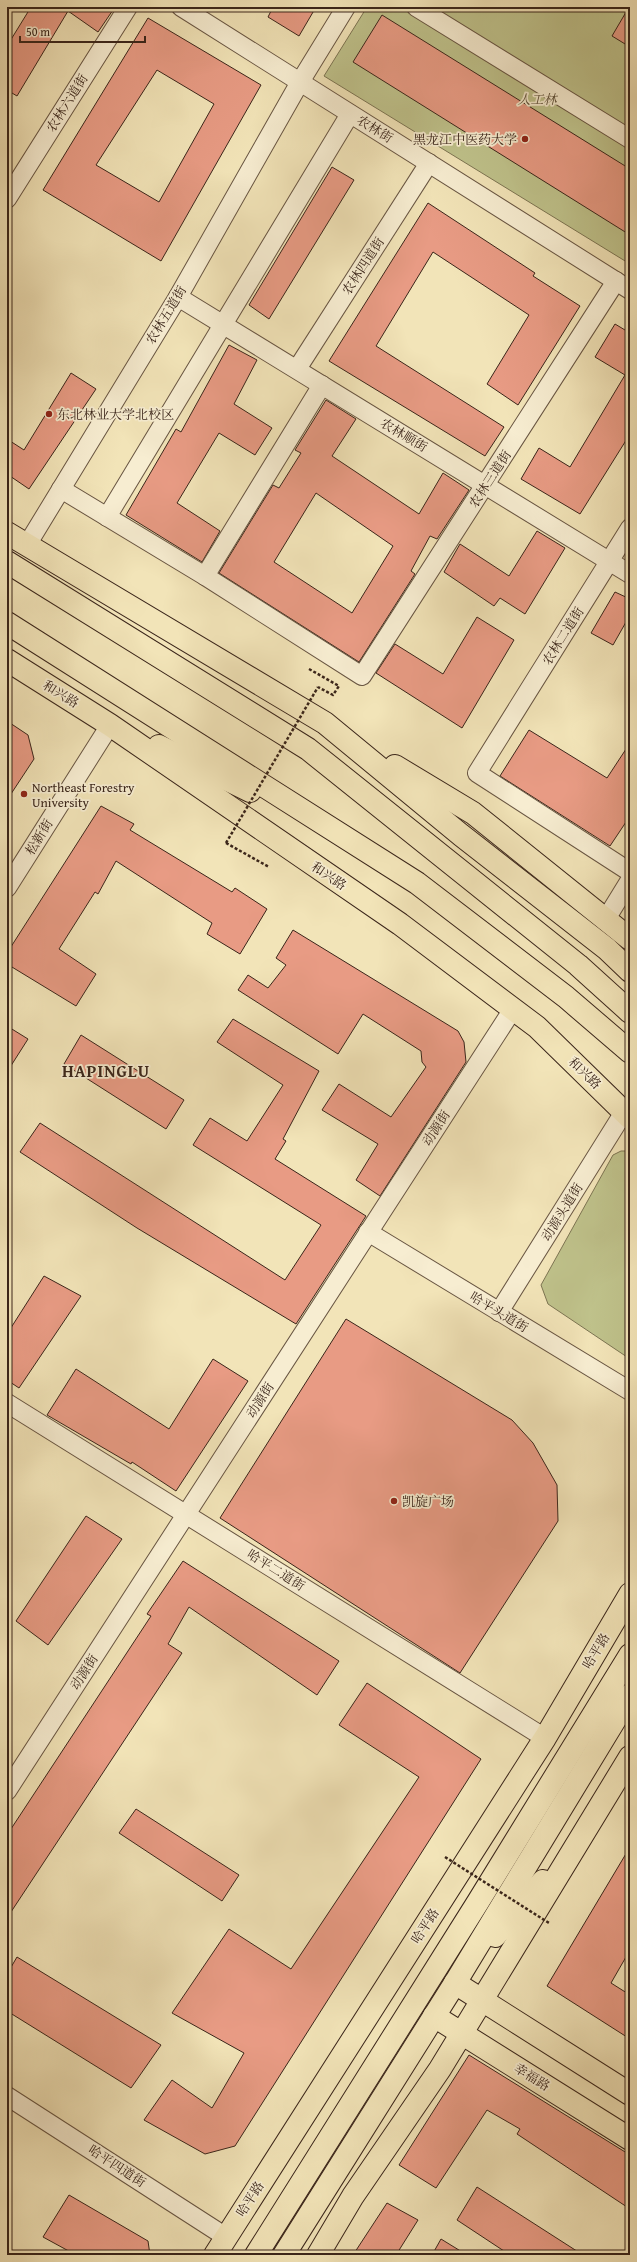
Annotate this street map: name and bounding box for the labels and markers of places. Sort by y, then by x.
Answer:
place label: 黑龙江中医药大学 [413,130,517,149]
marker: 黑龙江中医药大学 [520,134,530,144]
place label: 东北林业大学北校区 [57,405,174,424]
marker: 东北林业大学北校区 [44,409,54,419]
place label: Northeast Forestry University [32,778,135,812]
marker: Northeast Forestry University [19,789,29,799]
place label: 凯旋广场 [402,1492,454,1511]
marker: 凯旋广场 [389,1496,399,1506]

